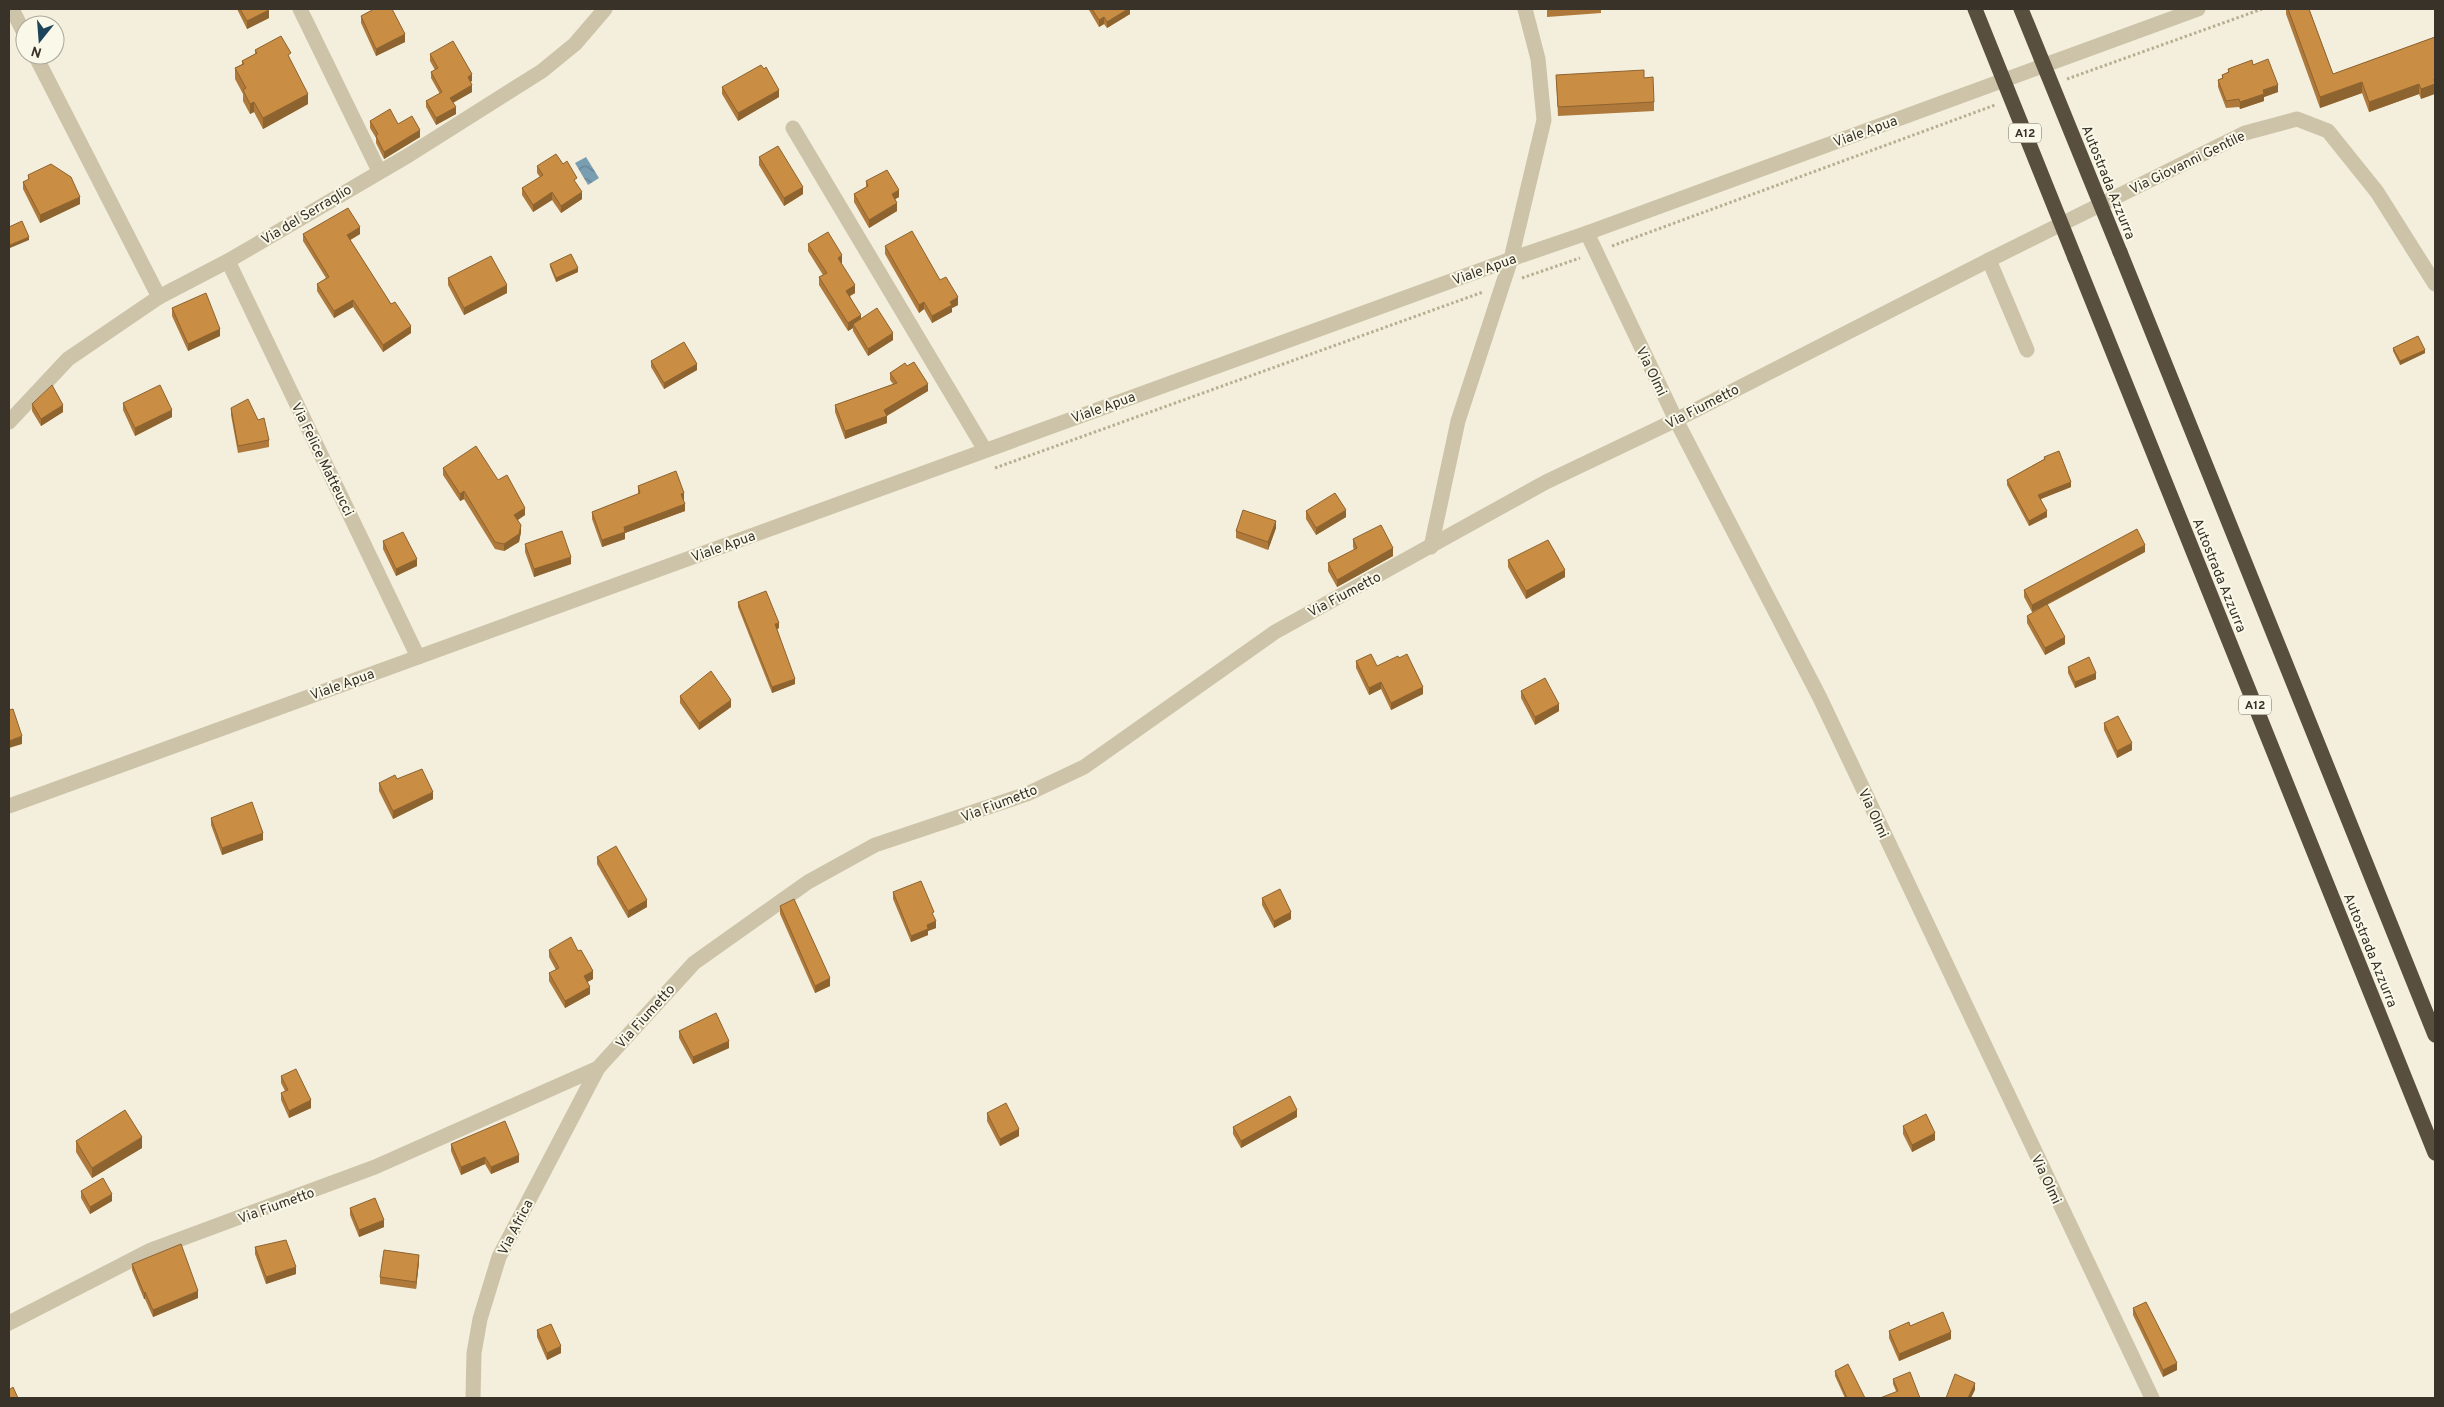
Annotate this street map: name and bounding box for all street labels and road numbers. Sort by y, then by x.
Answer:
street label: Viale Apua [1831,113,1900,152]
street label: Autostrada Azzurra [2077,123,2138,242]
road number: A12 [2009,124,2041,142]
street label: Via Giovanni Gentile [2127,128,2248,199]
street label: Via del Serraglio [258,182,355,249]
street label: Viale Apua [1450,251,1519,290]
street label: Via Olmi [1631,344,1670,399]
street label: Via Fiumetto [1663,381,1742,433]
street label: Viale Apua [1069,389,1138,428]
street label: Via Felice Matteucci [287,400,356,519]
street label: Autostrada Azzurra [2188,516,2249,635]
street label: Viale Apua [689,528,758,567]
street label: Via Fiumetto [1305,569,1384,622]
street label: Viale Apua [308,666,377,705]
road number: A12 [2239,696,2271,714]
street label: Via Fiumetto [959,782,1040,827]
street label: Via Olmi [1854,786,1891,841]
street label: Autostrada Azzurra [2339,891,2400,1010]
street label: Via Fiumetto [613,981,679,1053]
street label: Via Olmi [2027,1152,2064,1207]
street label: Via Fiumetto [236,1185,317,1228]
street label: Via Africa [495,1197,538,1258]

